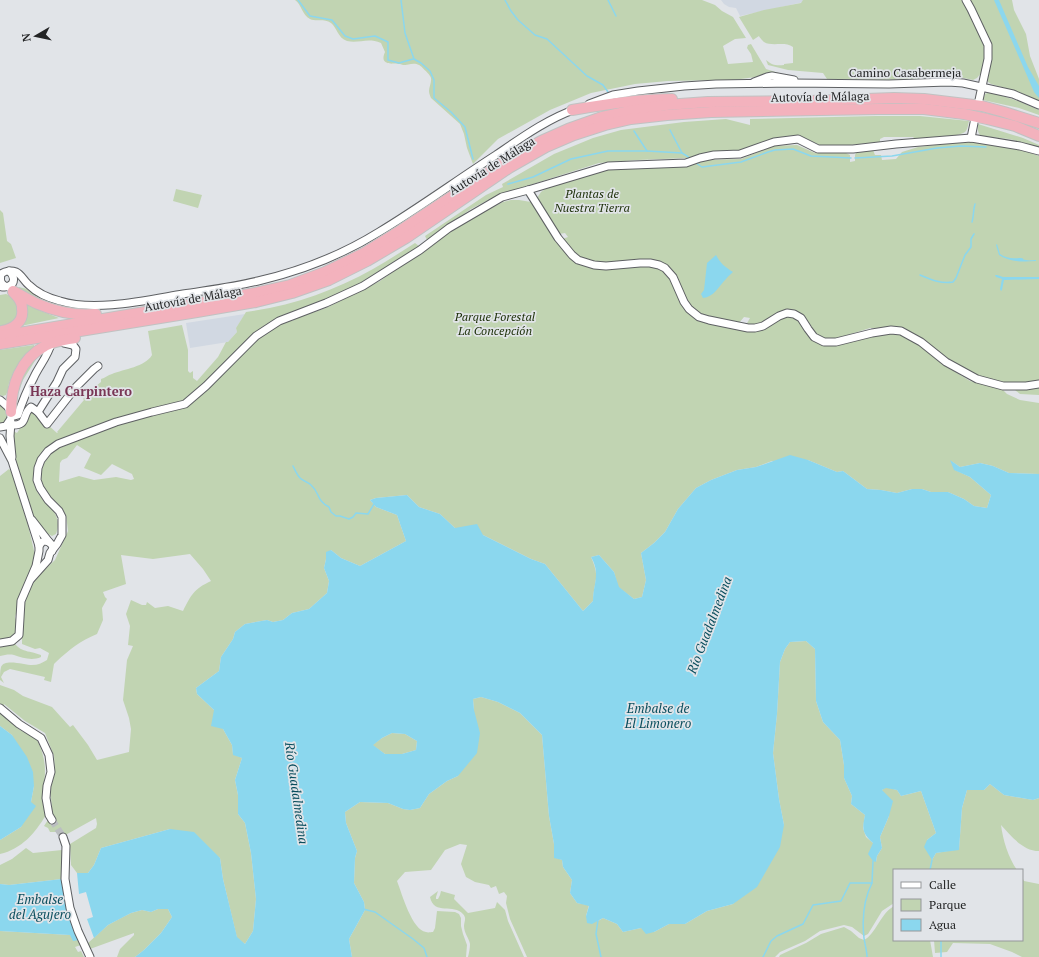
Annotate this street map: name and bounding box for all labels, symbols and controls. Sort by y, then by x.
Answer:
north arrow [16,16,56,56]
text: N [18,32,34,43]
street label: Camino Casabermeja [849,65,961,80]
street label: Autovía de Málaga [770,88,869,105]
street label: Autovía de Málaga [446,133,538,198]
park label: Plantas de Nuestra Tierra [553,186,630,215]
street label: Autovía de Málaga [143,283,243,314]
park label: Parque Forestal La Concepción [454,309,536,338]
district label: Haza Carpintero [30,382,132,400]
water label: Río Guadalmedina [682,574,736,677]
water label: Embalse de El Limonero [624,699,692,732]
water label: Río Guadalmedina [281,740,313,845]
legend [893,869,1023,941]
text: Calle [929,877,956,892]
water label: Embalse del Agujero [9,890,72,923]
text: Parque [929,897,966,912]
text: Agua [929,917,956,932]

